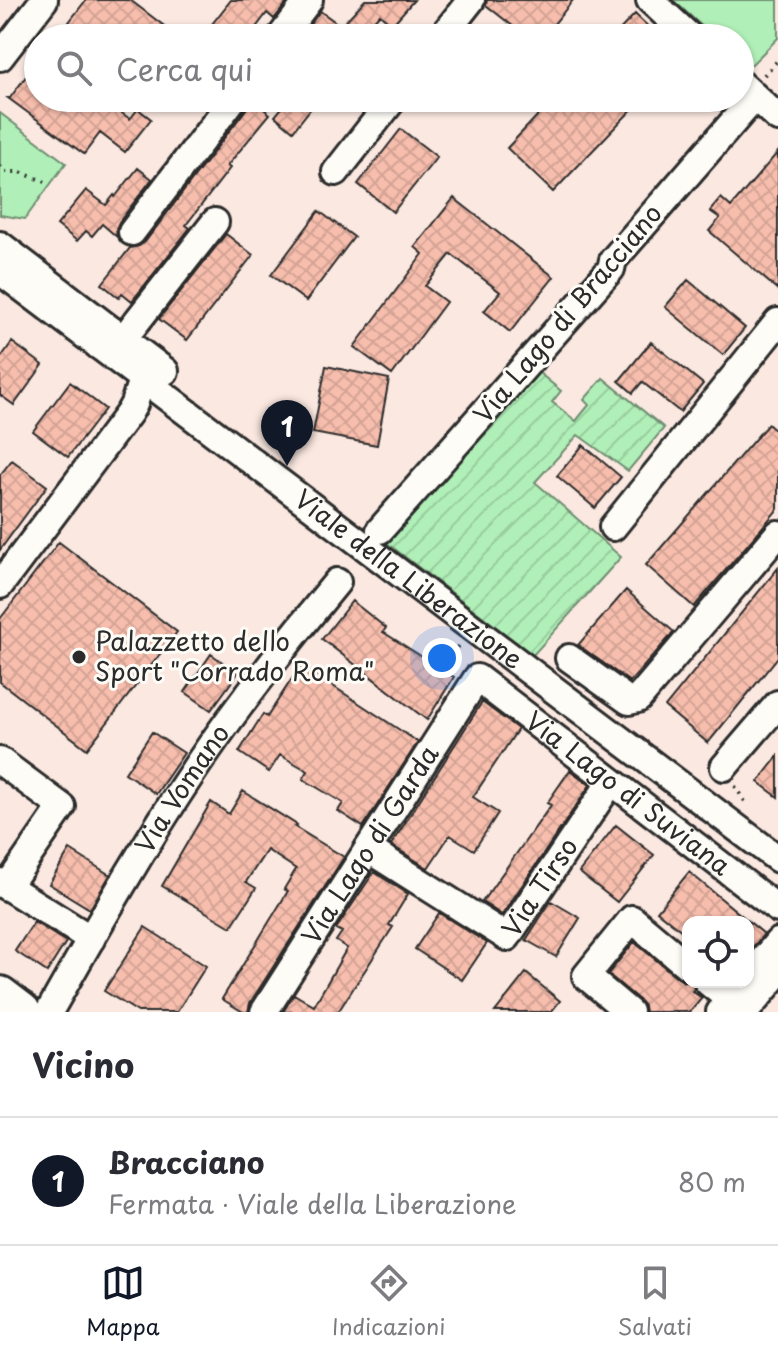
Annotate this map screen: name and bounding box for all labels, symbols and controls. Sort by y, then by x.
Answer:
search box [24,24,754,112]
icon: search [52,46,96,90]
text: Cerca qui [116,46,253,91]
street label: Via Lago di Bracciano [463,195,671,431]
pin: 1 [261,400,313,466]
street label: Viale della Liberazione [287,479,532,678]
place label: Palazzetto dello Sport "Corrado Roma" [95,621,374,690]
your location [422,638,462,678]
marker: Palazzetto dello Sport "Corrado Roma" [70,648,88,666]
street label: Via Lago di Suviana [518,701,740,884]
street label: Via Vomano [124,715,238,860]
street label: Via Lago di Garda [291,736,448,952]
street label: Via Tirso [491,829,586,944]
map controls [682,916,754,988]
button: locate [682,916,754,988]
text: Vicino [32,1038,134,1090]
text: Bracciano [108,1139,264,1184]
text: 1 [52,1162,64,1201]
text: 80 m [678,1162,746,1201]
text: Fermata · Viale della Liberazione [108,1184,517,1223]
tab: Mappa [86,1261,160,1342]
tab: Indicazioni [332,1261,445,1342]
tab: Salvati [618,1261,692,1342]

